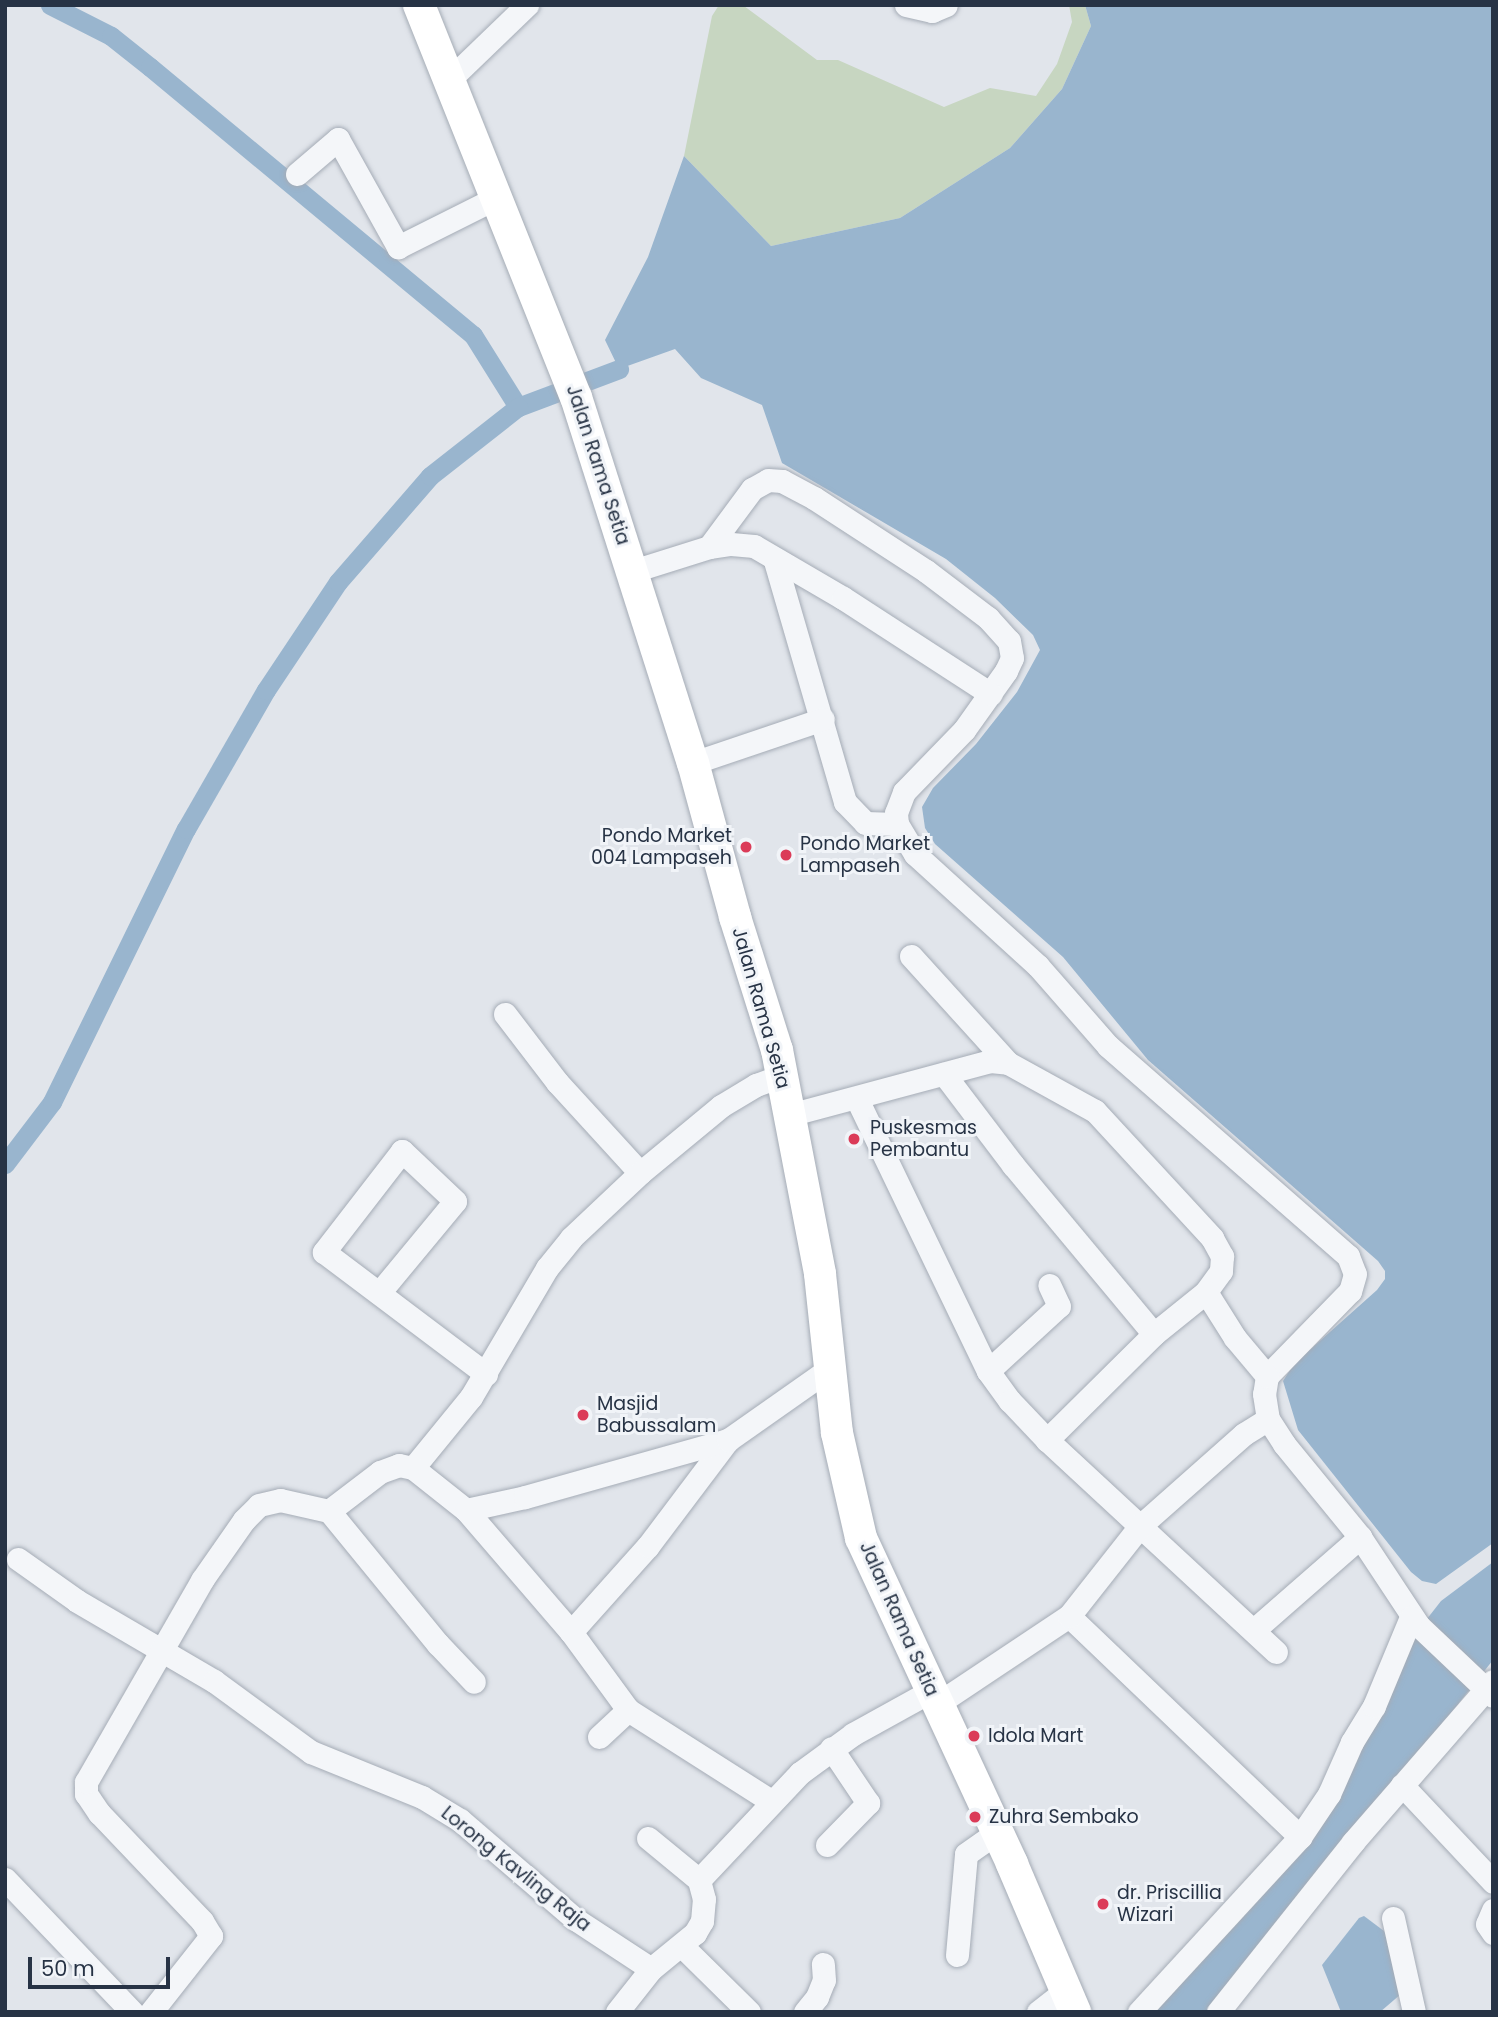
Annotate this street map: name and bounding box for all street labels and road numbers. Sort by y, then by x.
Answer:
street label: Jalan Rama Setia [561,382,635,548]
street label: Jalan Rama Setia [727,925,795,1091]
street label: Jalan Rama Setia [855,1538,943,1700]
street label: Lorong Kavling Raja [437,1802,595,1936]

